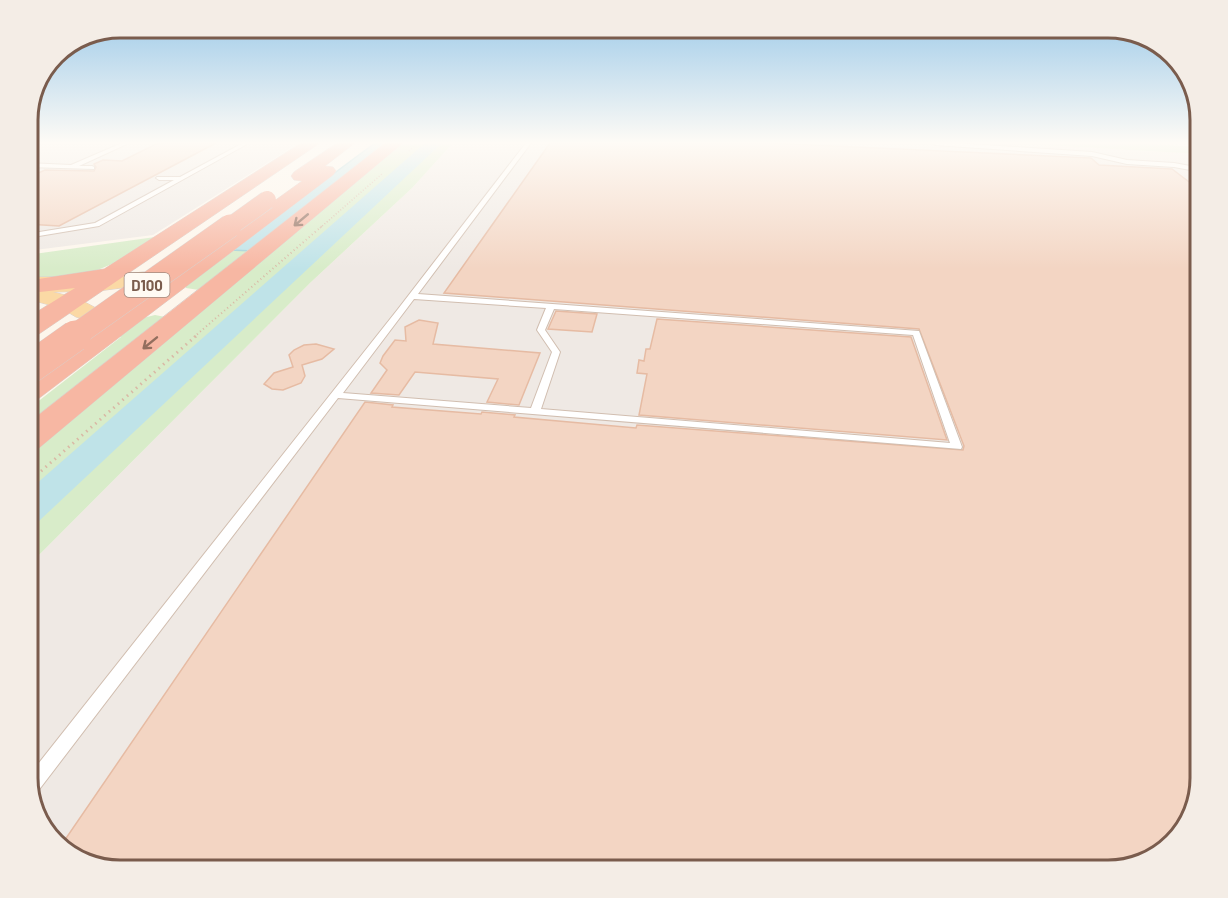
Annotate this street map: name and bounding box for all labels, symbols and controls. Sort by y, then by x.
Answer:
one-way arrow [293,213,309,226]
road number: D100 [124,273,170,297]
one-way arrow [142,337,158,350]

